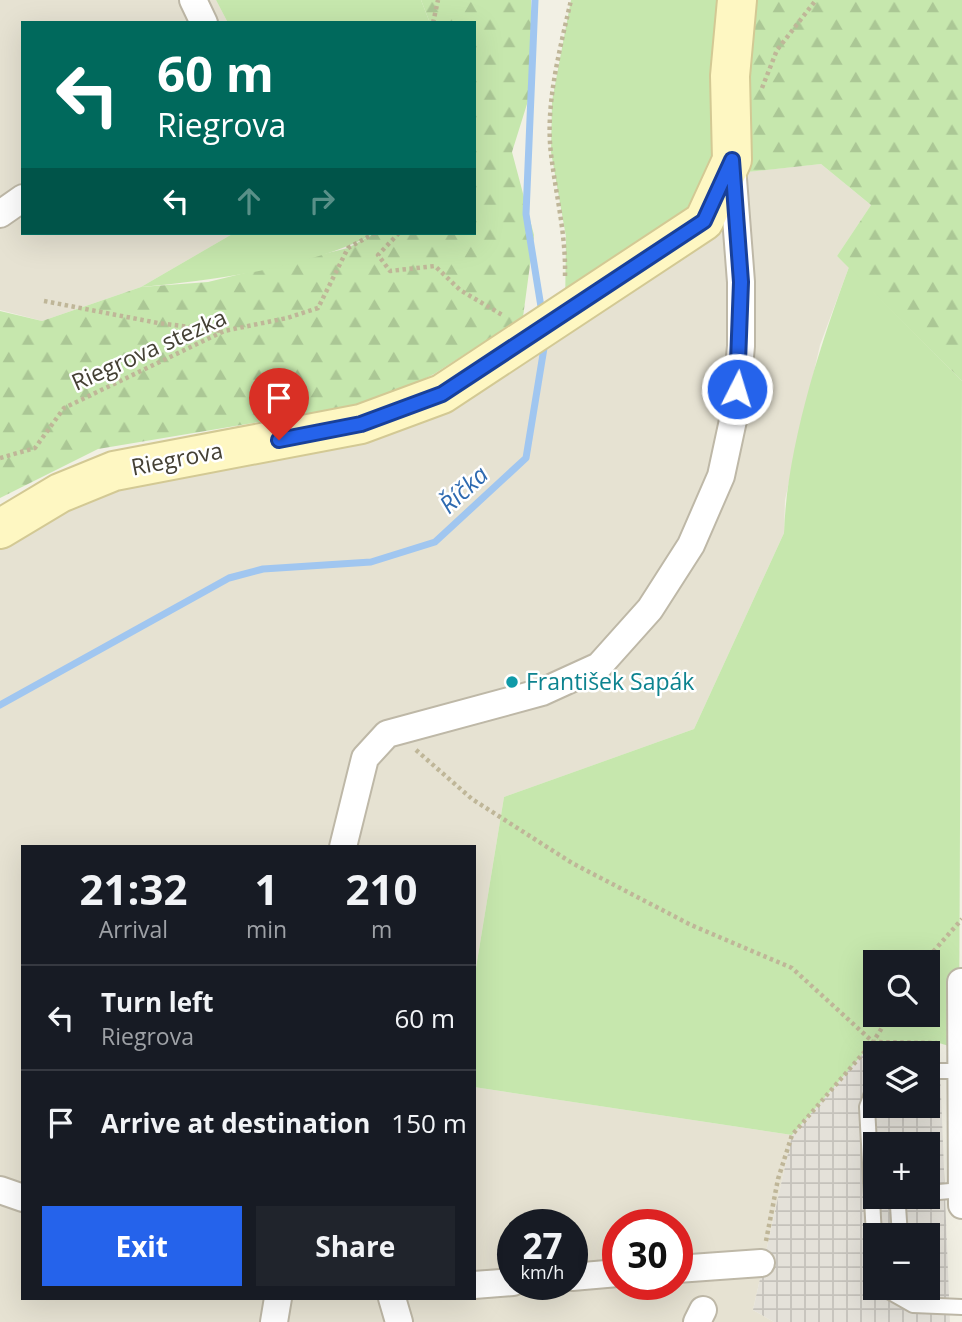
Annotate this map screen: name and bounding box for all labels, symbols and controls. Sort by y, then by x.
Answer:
text: 60 m [157,40,274,106]
icon: left [42,49,133,140]
text: Riegrova [157,103,286,146]
icon: left [157,182,195,220]
icon: ahead [230,182,268,220]
icon: right [303,182,341,220]
street label: Riegrova stezka [66,301,231,398]
position arrow [700,352,774,426]
pin [249,368,309,440]
icon: arrive [260,379,298,417]
street label: Riegrova [128,433,225,483]
water label: Říčka [431,457,495,520]
place label: František Sapák [526,665,694,697]
marker: František Sapák [504,674,520,690]
text: 21:32 [79,860,187,917]
text: 1 [254,860,279,917]
text: 210 [346,860,418,917]
text: Arrival [99,913,168,945]
text: min [246,913,287,945]
text: m [371,913,392,945]
map controls [863,950,940,1300]
button: search [863,950,940,1027]
text: Turn left [101,984,213,1020]
icon: left [42,999,80,1037]
text: 60 m [394,1000,455,1036]
text: Riegrova [101,1020,194,1052]
button: layers [863,1041,940,1118]
icon: arrive [42,1104,80,1142]
text: Arrive at destination [101,1105,370,1141]
text: 150 m [391,1105,467,1141]
button: + [863,1132,940,1209]
button: Exit [42,1206,242,1286]
button: Share [256,1206,455,1286]
speed limit sign: 30 [602,1209,693,1300]
text: 27 [522,1222,563,1269]
button: − [863,1223,940,1300]
text: km/h [521,1260,564,1284]

